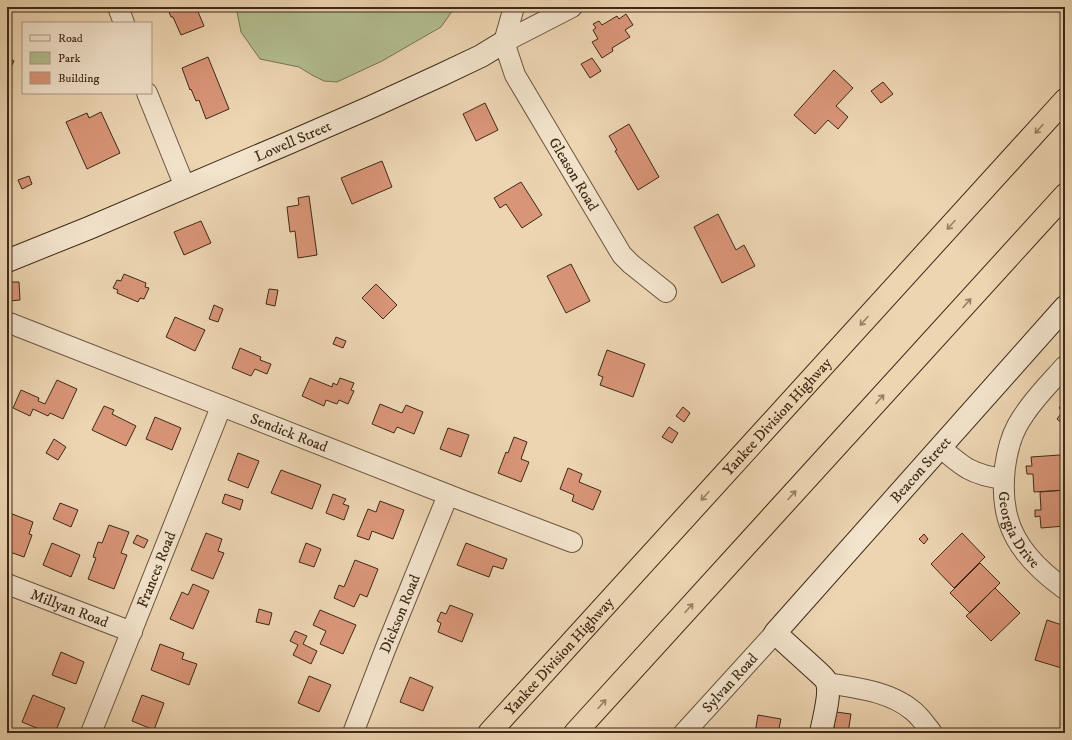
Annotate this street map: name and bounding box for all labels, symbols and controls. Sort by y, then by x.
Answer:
legend [22,22,152,94]
text: Road [58,31,83,46]
text: Park [58,51,80,66]
text: Building [58,71,99,86]
street label: Lowell Street [252,116,334,166]
one-way arrow [1034,124,1043,134]
street label: Gleason Road [544,134,603,215]
one-way arrow [947,220,956,230]
one-way arrow [962,298,972,308]
one-way arrow [860,316,869,326]
street label: Yankee Division Highway [719,353,837,480]
one-way arrow [875,394,884,404]
street label: Sendick Road [248,409,331,457]
street label: Beacon Street [886,433,955,507]
one-way arrow [787,490,797,500]
one-way arrow [700,491,709,501]
street label: Georgia Drive [994,491,1044,573]
street label: Frances Road [133,528,181,610]
street label: Dickson Road [376,571,425,656]
street label: Millyan Road [28,585,112,632]
street label: Yankee Division Highway [501,593,618,719]
one-way arrow [684,603,694,613]
street label: Sylvan Road [698,649,762,717]
one-way arrow [597,699,606,709]

